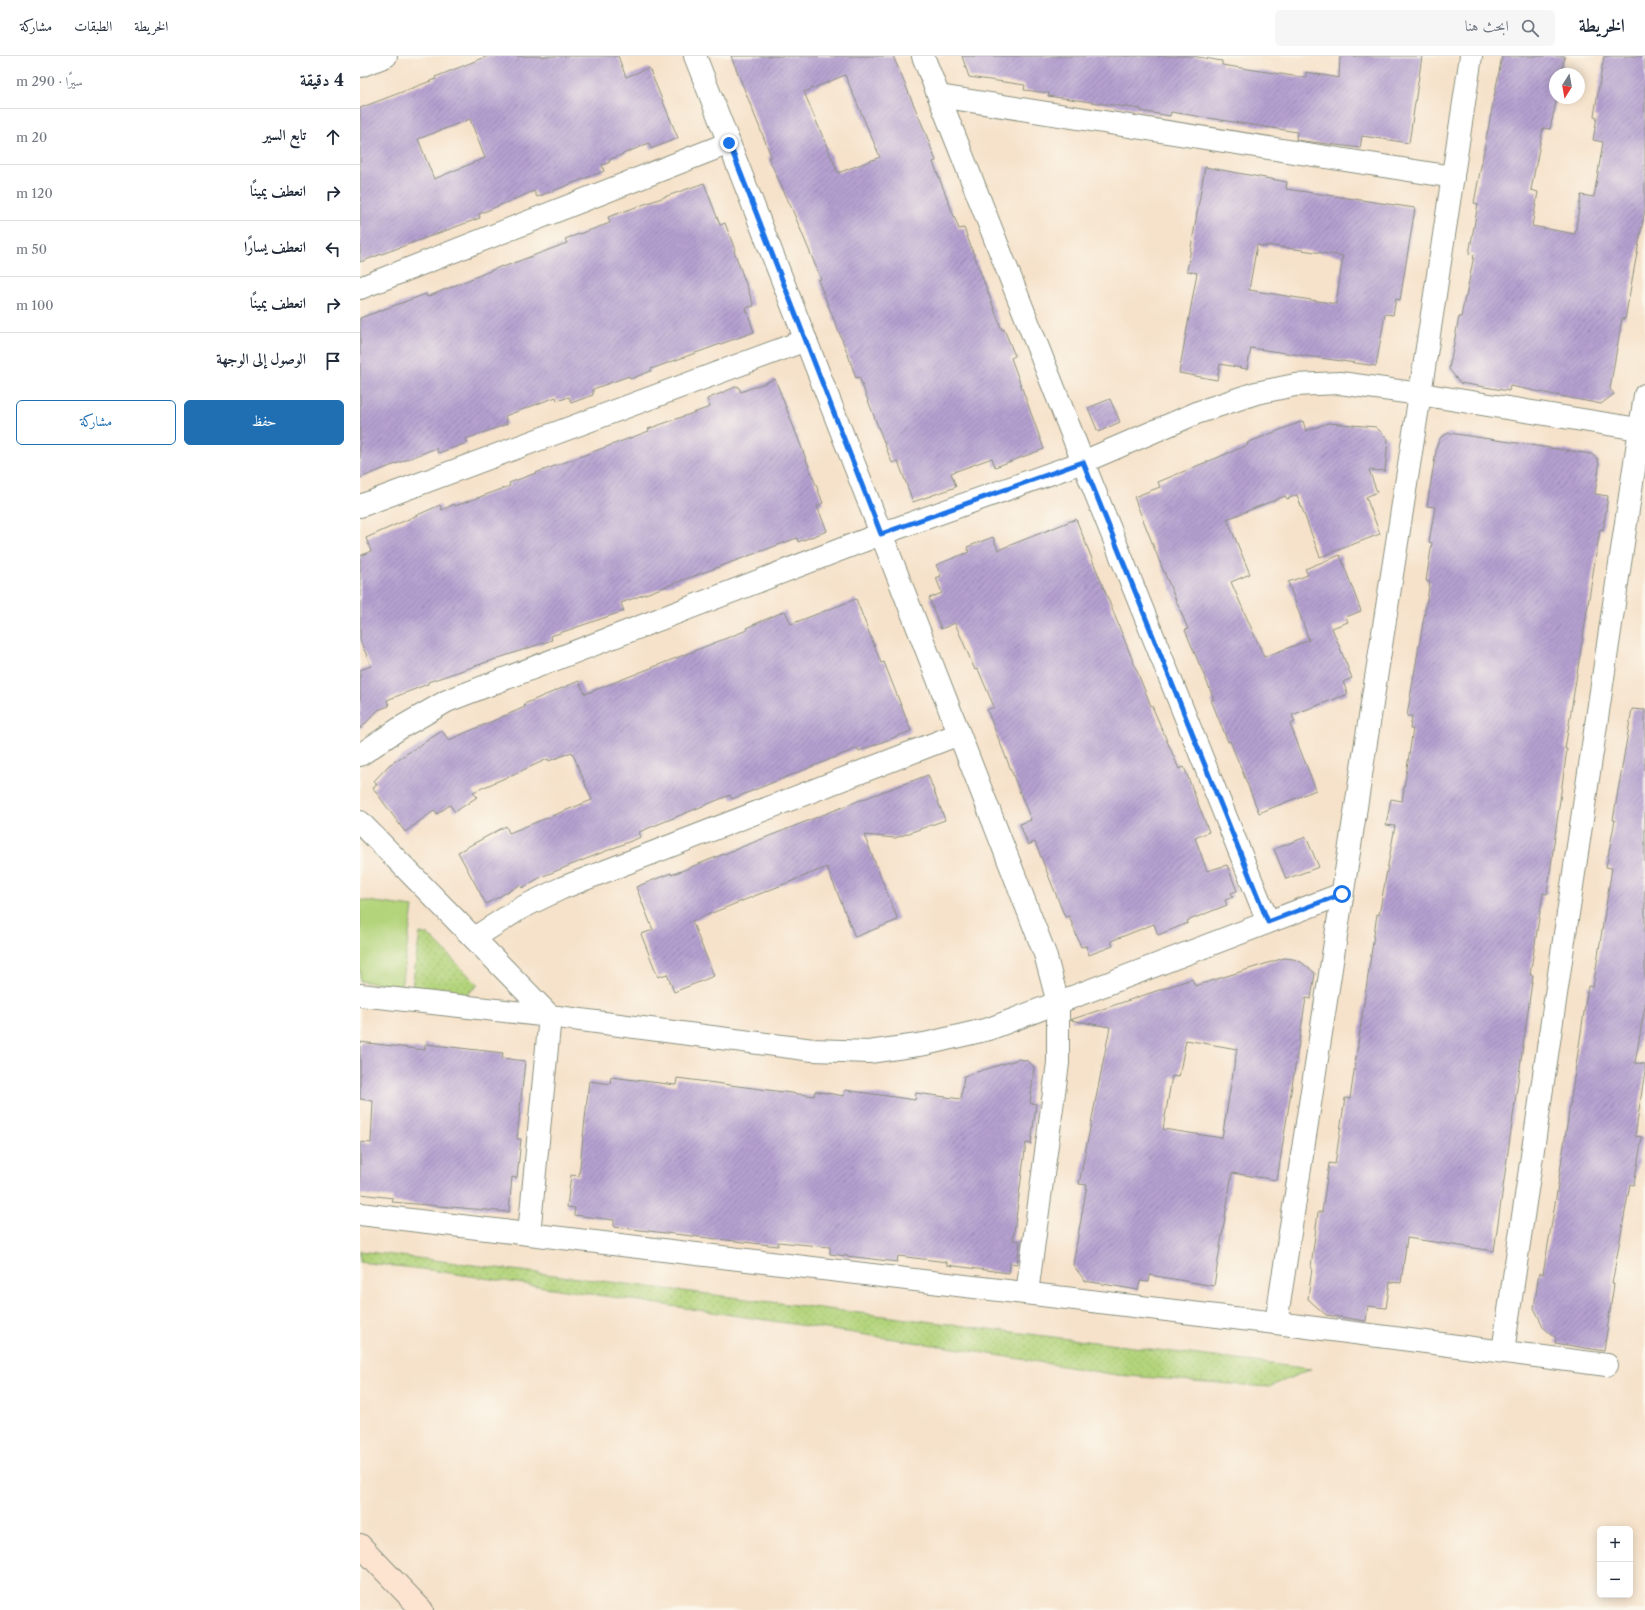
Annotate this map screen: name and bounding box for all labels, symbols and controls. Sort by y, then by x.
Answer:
search box [1275,10,1555,46]
text: الخريطة [1579,14,1625,37]
text: ابحث هنا [1465,16,1509,35]
text: مشاركة [20,17,52,35]
text: الطبقات [74,17,112,35]
text: الخريطة [134,17,168,35]
icon: search [1519,17,1541,39]
north arrow [1549,68,1585,104]
text: 4 دقيقة [300,70,344,90]
text: سيرًا · 290 m [16,73,83,89]
text: تابع السير [263,125,306,144]
icon: ahead [322,126,344,148]
text: 20 m [16,129,47,145]
route end [720,134,738,152]
text: انعطف يمينًا [250,181,306,200]
icon: right [322,182,344,204]
text: 120 m [16,185,53,201]
text: انعطف يسارًا [244,237,306,256]
icon: left [322,238,344,260]
text: 50 m [16,241,47,257]
text: انعطف يمينًا [250,293,306,312]
icon: right [322,294,344,316]
text: 100 m [16,297,54,313]
text: الوصول إلى الوجهة [216,349,306,368]
icon: arrive [322,350,344,372]
button: مشاركة [16,400,176,445]
button: حفظ [184,400,344,445]
route start [1333,885,1351,903]
map controls [1597,1526,1633,1598]
button: + [1597,1526,1633,1562]
button: − [1597,1562,1633,1598]

